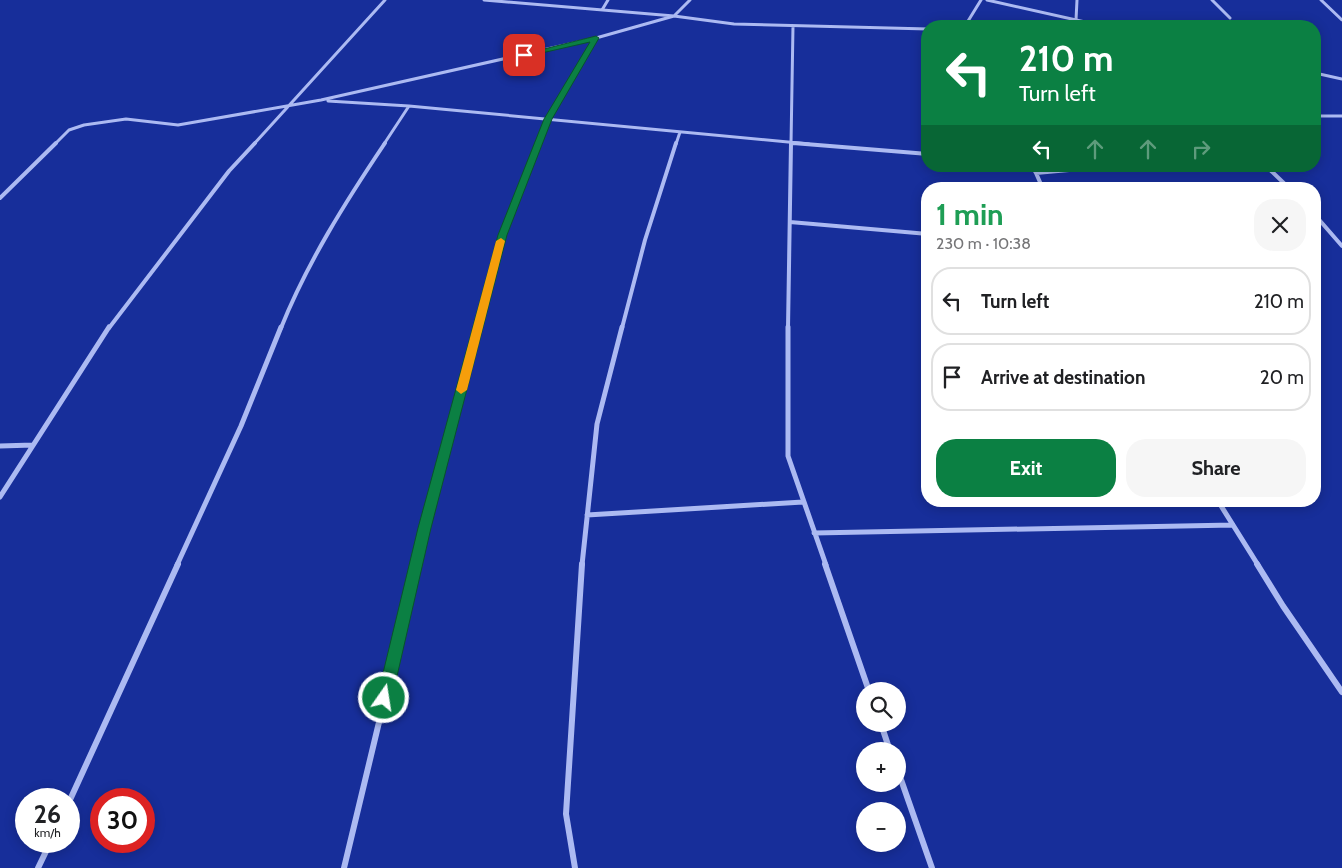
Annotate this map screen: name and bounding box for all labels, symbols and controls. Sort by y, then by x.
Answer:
pin [503,34,545,76]
text: 210 m [1019,37,1113,80]
icon: left [936,40,1001,105]
icon: arrive [510,41,538,69]
text: Turn left [1019,80,1096,107]
icon: left [1028,135,1056,163]
icon: ahead [1081,135,1109,163]
icon: ahead [1134,135,1162,163]
icon: right [1187,135,1215,163]
text: 1 min [936,196,1004,233]
button: close [1254,199,1306,251]
text: 230 m · 10:38 [936,234,1031,253]
icon: left [938,287,966,315]
text: Turn left [981,290,1049,313]
text: 210 m [1254,290,1304,313]
icon: arrive [938,363,966,391]
text: Arrive at destination [981,366,1145,389]
text: 20 m [1260,366,1304,389]
button: Exit [936,439,1116,497]
button: Share [1126,439,1306,497]
position arrow [357,671,409,723]
map controls [856,682,906,852]
button: search [856,682,906,732]
button: + [856,742,906,792]
speed limit sign: 30 [90,788,155,853]
text: 26 [34,799,61,829]
button: − [856,802,906,852]
text: km/h [34,825,61,840]

